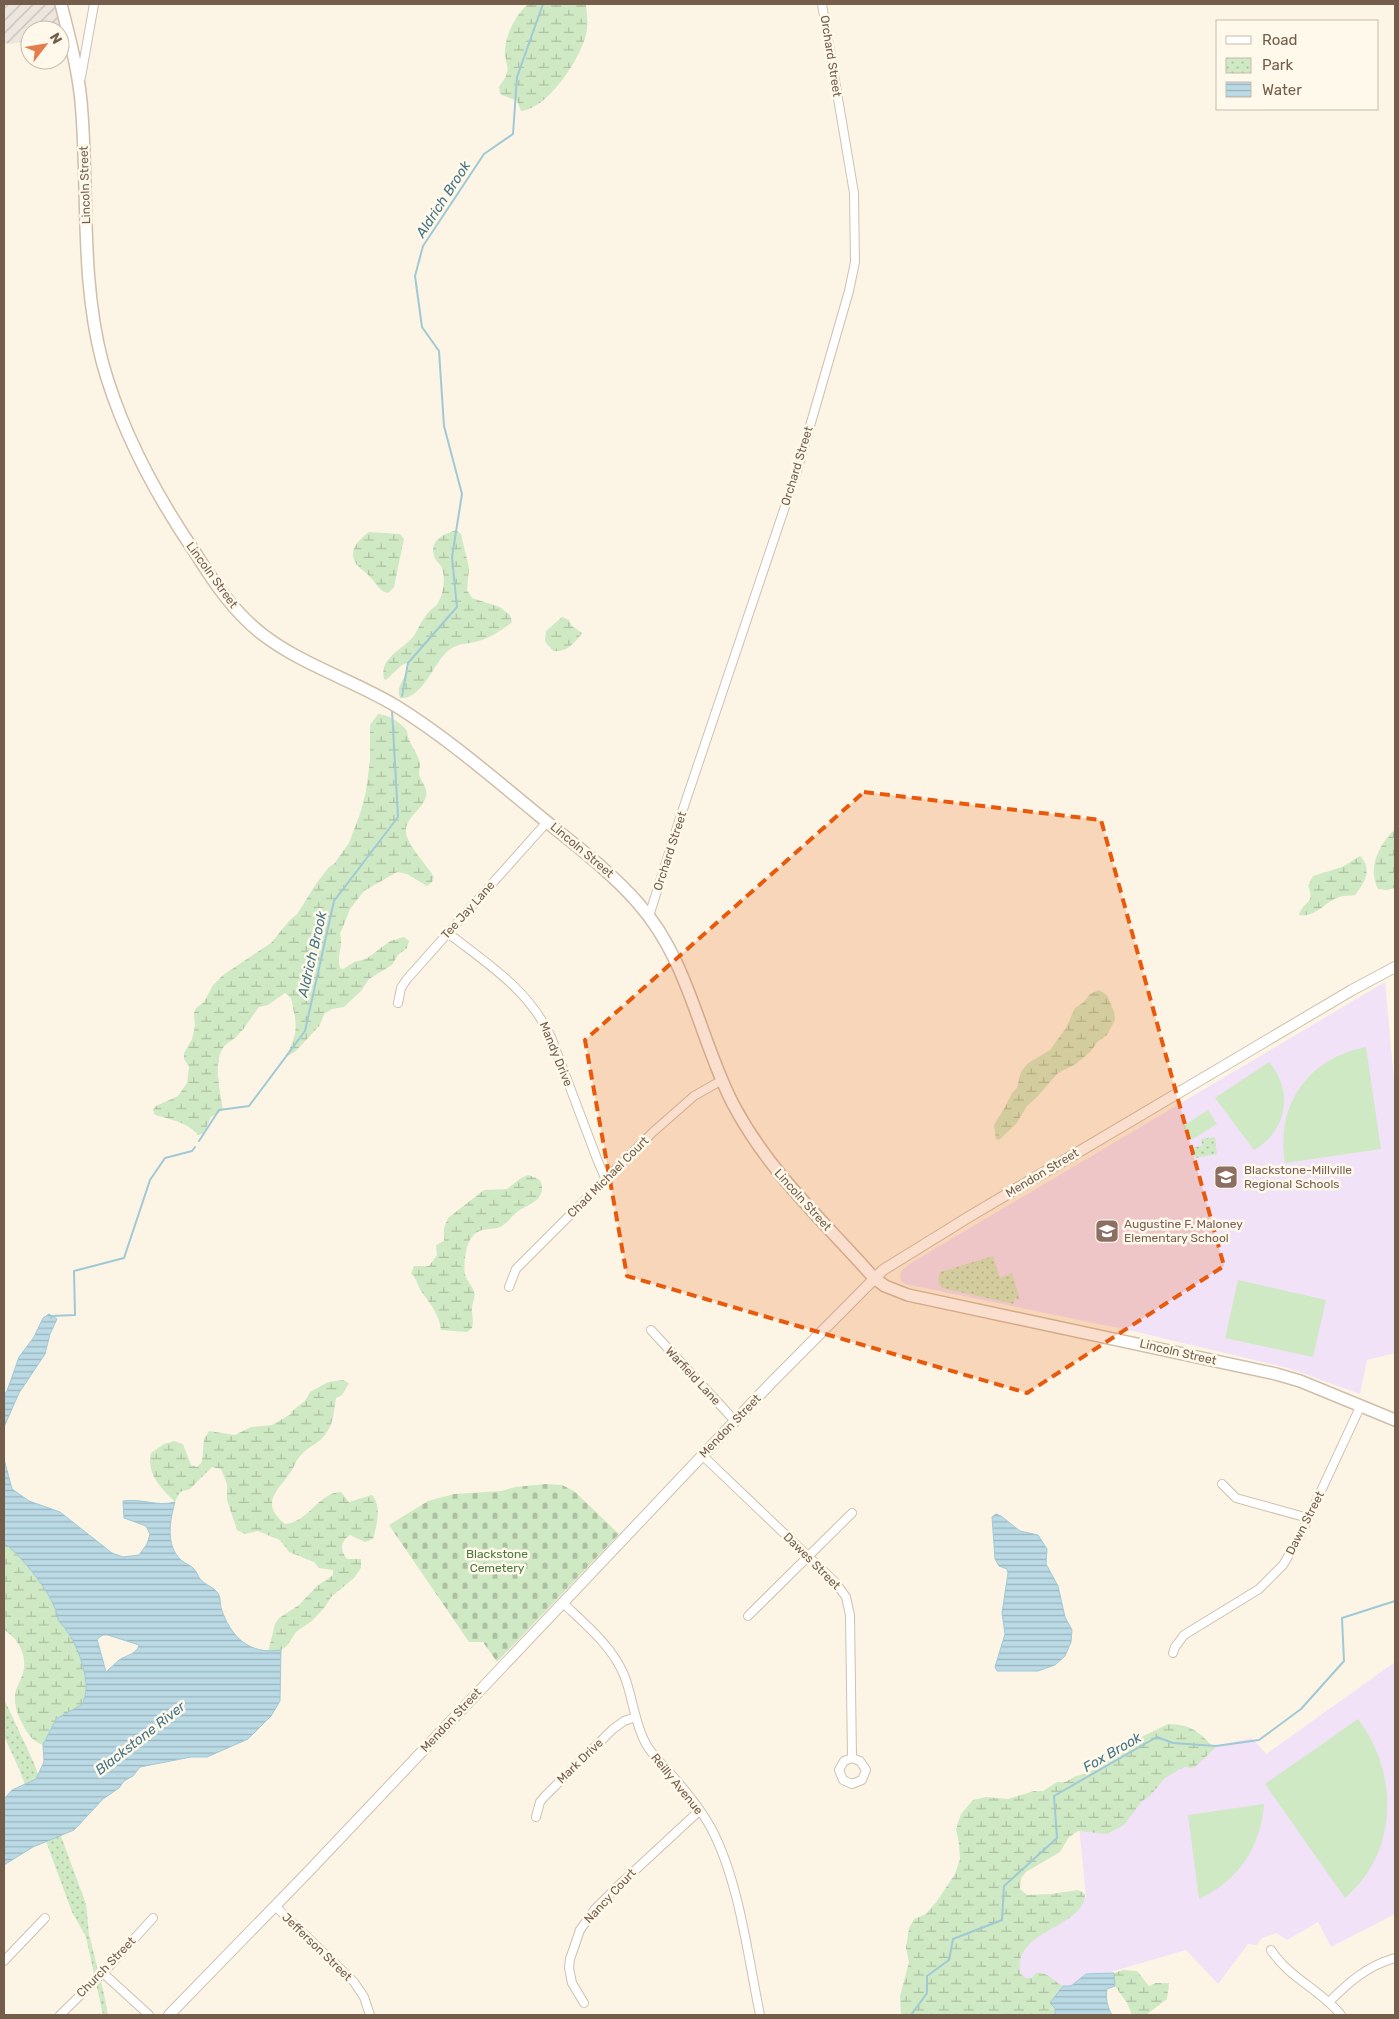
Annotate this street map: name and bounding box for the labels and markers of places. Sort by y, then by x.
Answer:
place label: Blackstone-Millville Regional Schools [1244,1163,1352,1191]
school or university icon: Blackstone-Millville Regional Schools [1213,1164,1239,1190]
place label: Augustine F. Maloney Elementary School [1124,1217,1243,1245]
school or university icon: Augustine F. Maloney Elementary School [1094,1218,1120,1244]

